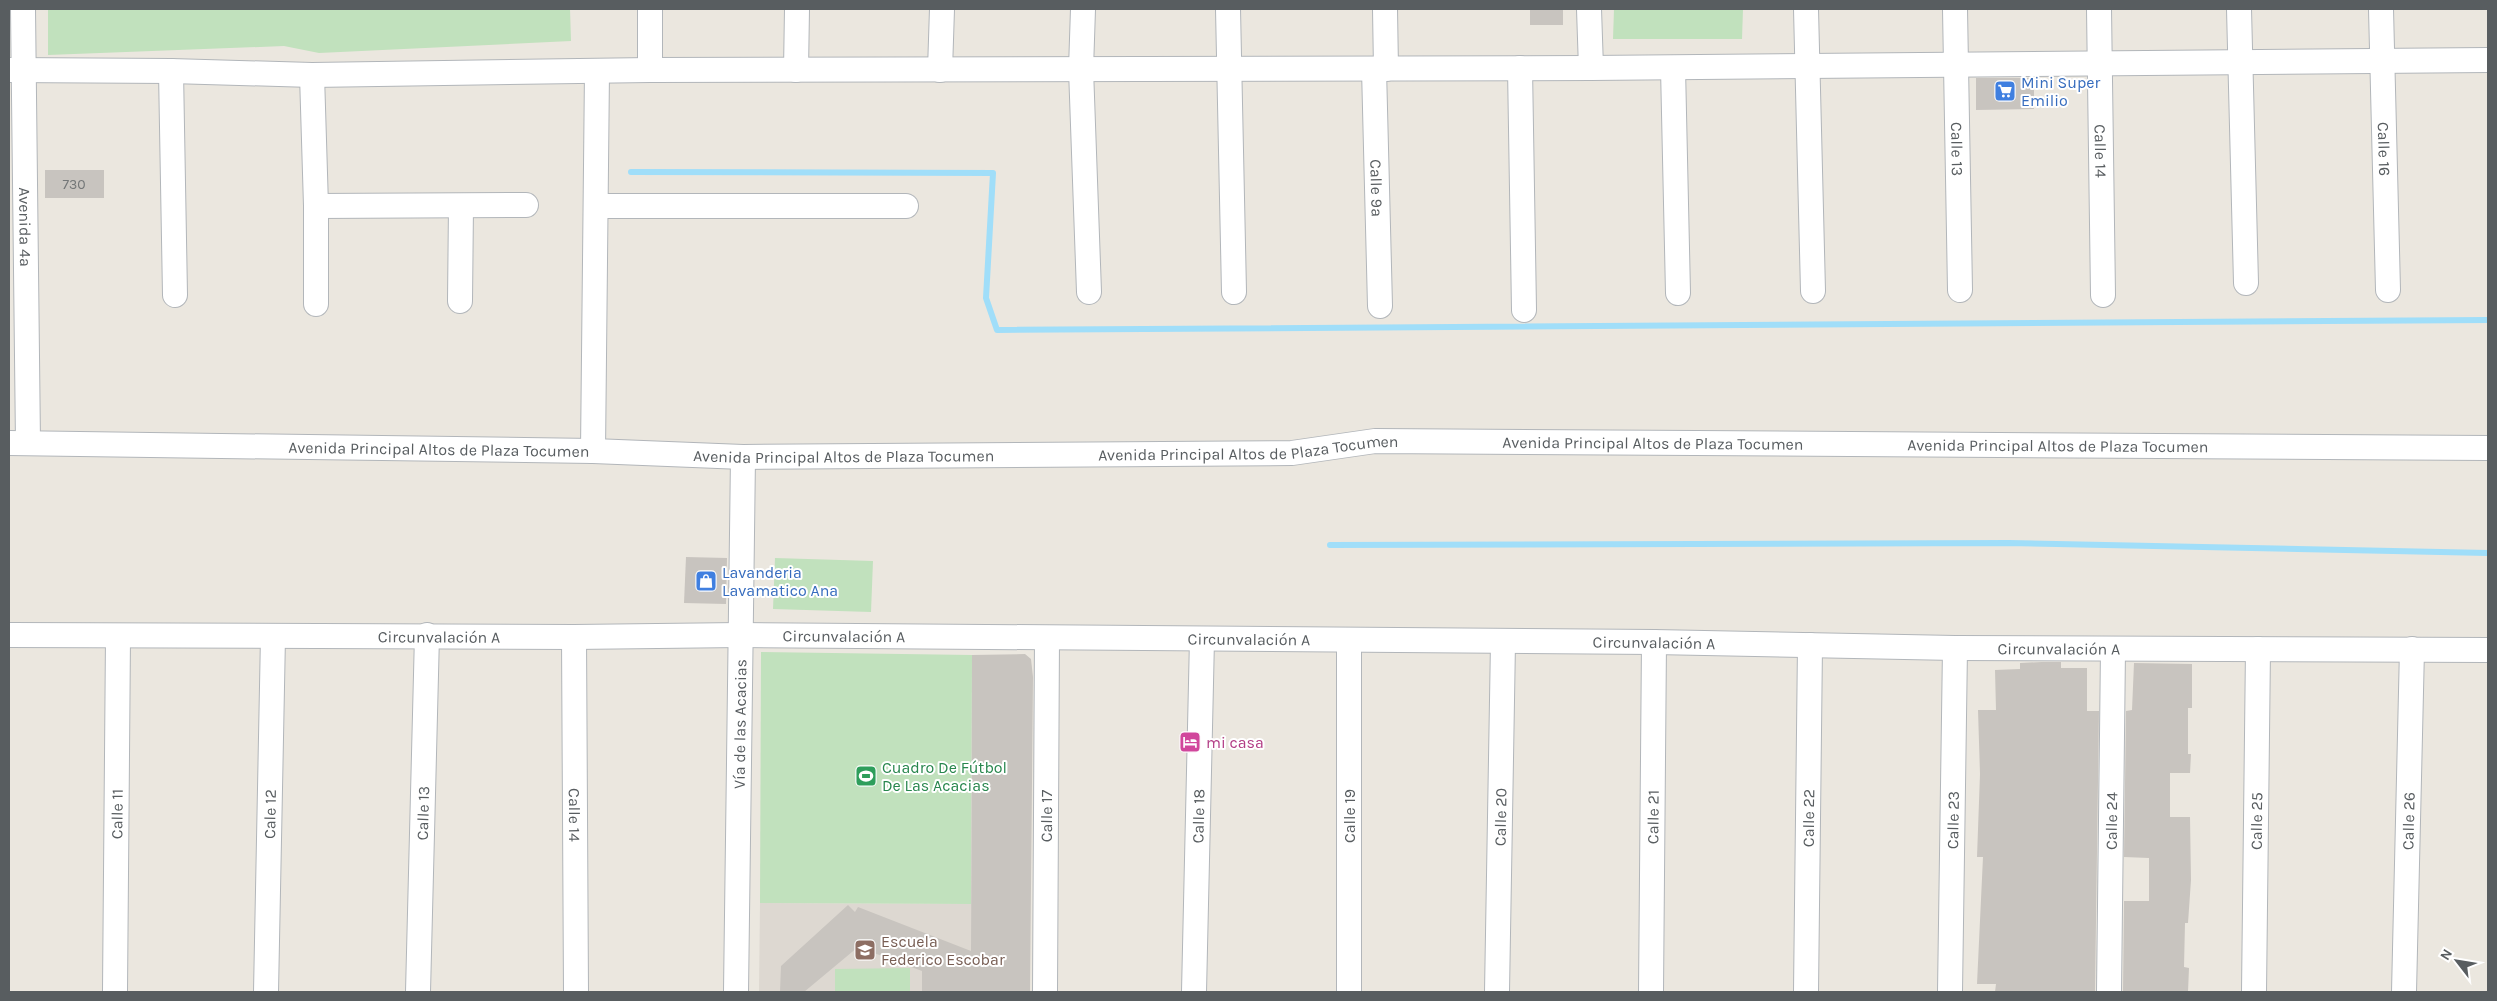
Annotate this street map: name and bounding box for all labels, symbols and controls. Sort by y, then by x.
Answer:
place label: Mini Super Emilio [2021,73,2100,110]
supermarket icon: Mini Super Emilio [1993,79,2017,103]
street label: Calle 13 [1947,122,1967,176]
street label: Calle 16 [2374,122,2394,176]
street label: Calle 14 [2091,124,2110,178]
street label: Calle 9a [1366,159,1387,217]
house number: 730 [62,176,86,193]
street label: Avenida 4a [15,187,35,267]
street label: Avenida Principal Altos de Plaza Tocumen [1098,431,1399,464]
street label: Avenida Principal Altos de Plaza Tocumen [1502,433,1804,454]
street label: Avenida Principal Altos de Plaza Tocumen [1907,435,2209,456]
street label: Avenida Principal Altos de Plaza Tocumen [288,438,590,461]
street label: Avenida Principal Altos de Plaza Tocumen [693,446,994,467]
place label: Lavanderia Lavamatico Ana [722,563,838,600]
shop icon: Lavanderia Lavamatico Ana [694,569,718,593]
street label: Circunvalación A [783,626,905,646]
street label: Circunvalación A [378,627,500,647]
street label: Circunvalación A [1188,629,1310,649]
street label: Circunvalación A [1593,633,1715,653]
street label: Circunvalación A [1998,639,2120,659]
street label: Vía de las Acacias [730,659,750,789]
hotel icon: mi casa [1178,730,1202,754]
place label: mi casa [1206,733,1264,752]
place label: Cuadro De Fútbol De Las Acacias [882,758,1007,795]
sports icon: Cuadro De Fútbol De Las Acacias [854,764,878,788]
street label: Calle 13 [413,786,433,840]
street label: Calle 14 [565,788,584,842]
street label: Calle 18 [1188,788,1209,844]
street label: Calle 20 [1491,788,1510,846]
street label: Calle 11 [107,789,127,839]
street label: Cale 12 [260,789,280,839]
street label: Calle 17 [1037,789,1056,842]
street label: Calle 19 [1340,789,1359,843]
street label: Calle 22 [1799,789,1818,847]
street label: Calle 21 [1643,790,1663,844]
street label: Calle 23 [1943,791,1963,849]
street label: Calle 24 [2102,792,2121,850]
street label: Calle 25 [2247,792,2266,850]
street label: Calle 26 [2398,792,2419,850]
place label: Escuela Federico Escobar [881,932,1005,969]
north arrow [2432,936,2482,986]
school or university icon: Escuela Federico Escobar [853,938,877,962]
text: N [2436,946,2456,963]

